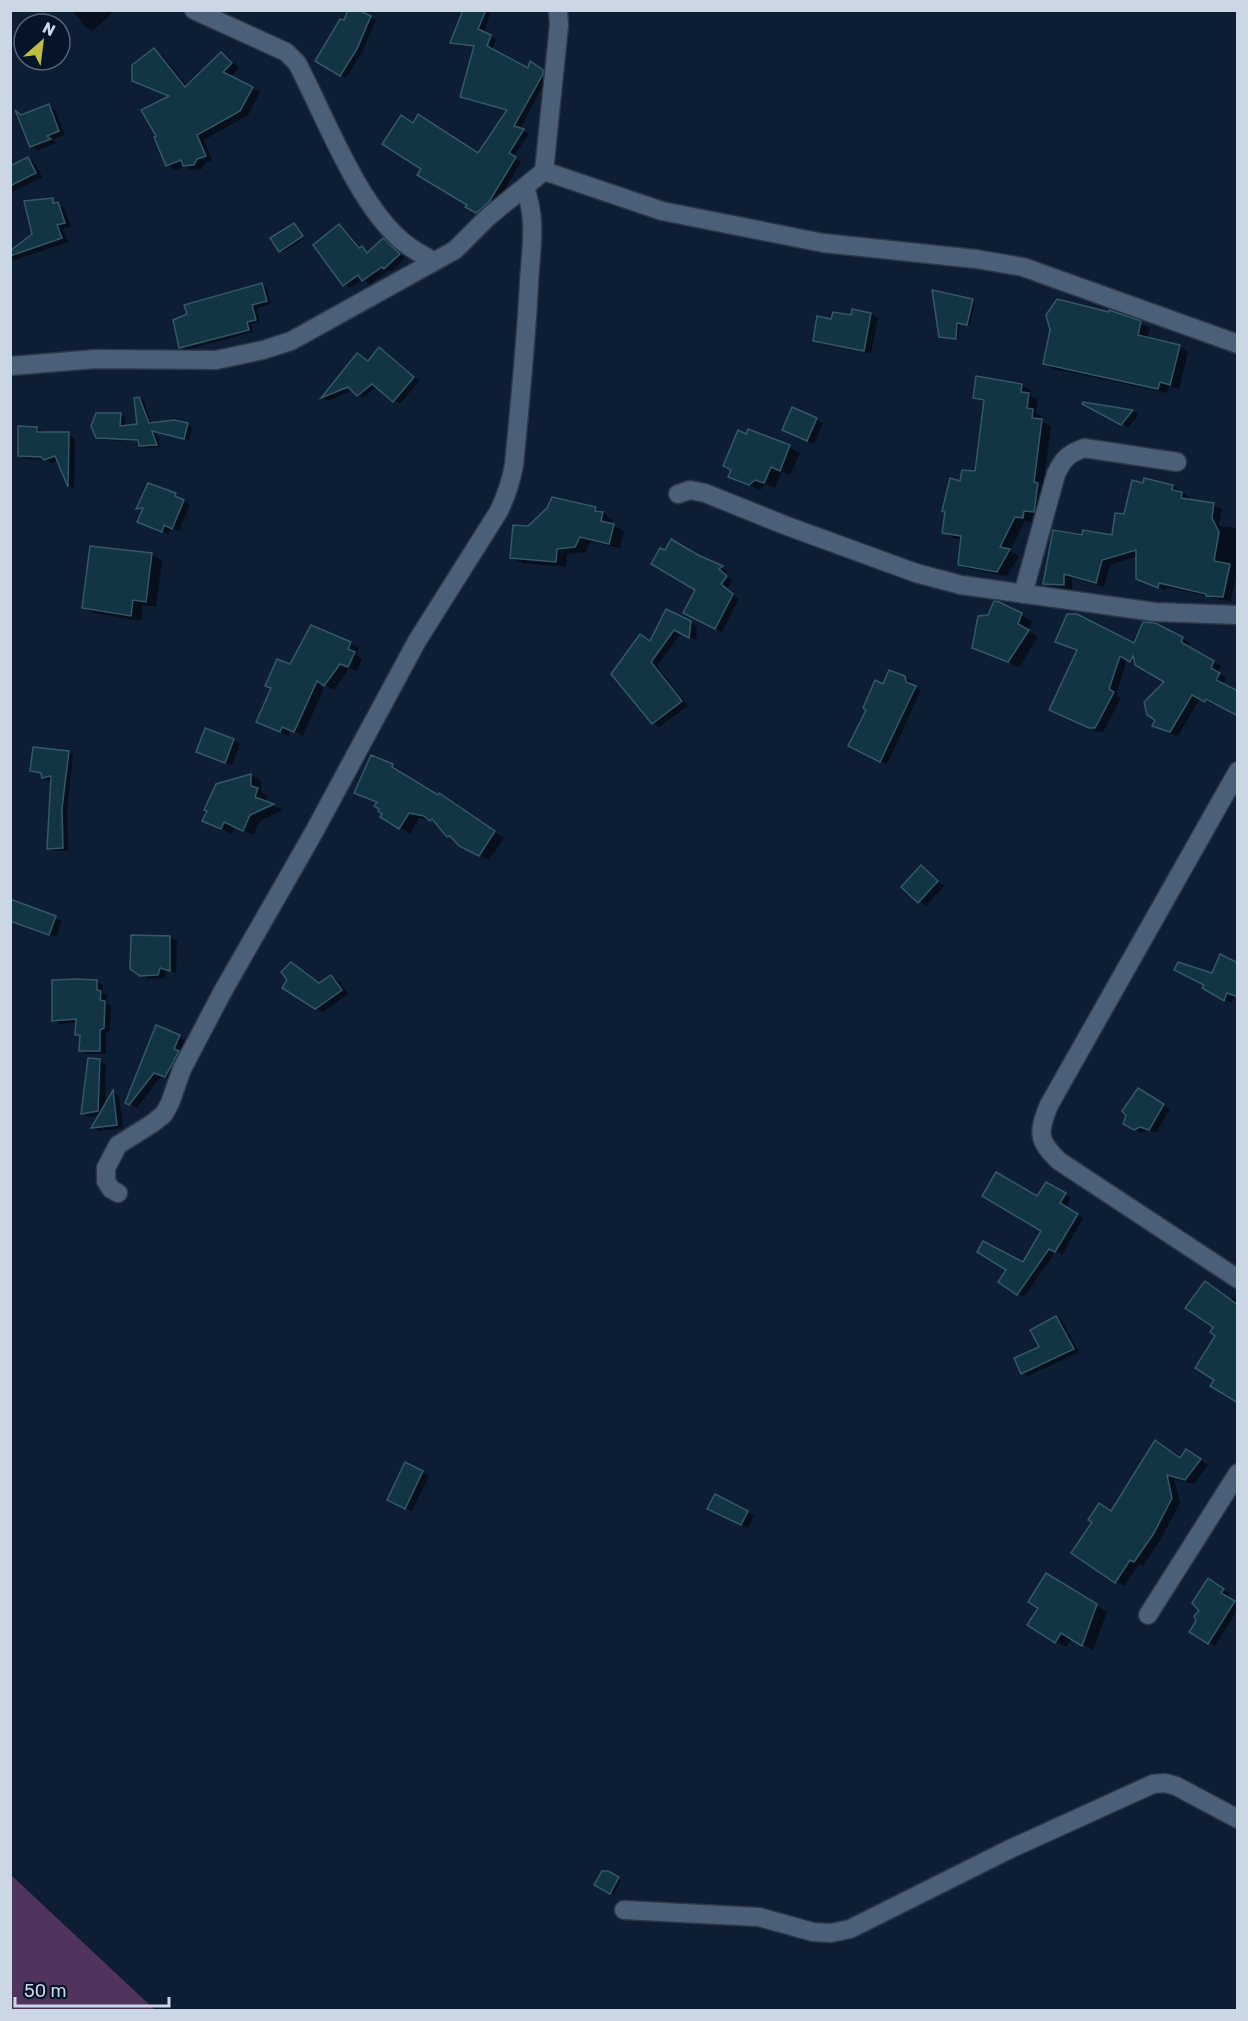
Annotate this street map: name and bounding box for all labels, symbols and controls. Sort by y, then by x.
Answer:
north arrow [12,12,72,72]
text: N [39,18,58,40]
scale bar [15,1970,170,2008]
text: 50 m [24,1980,67,2002]

